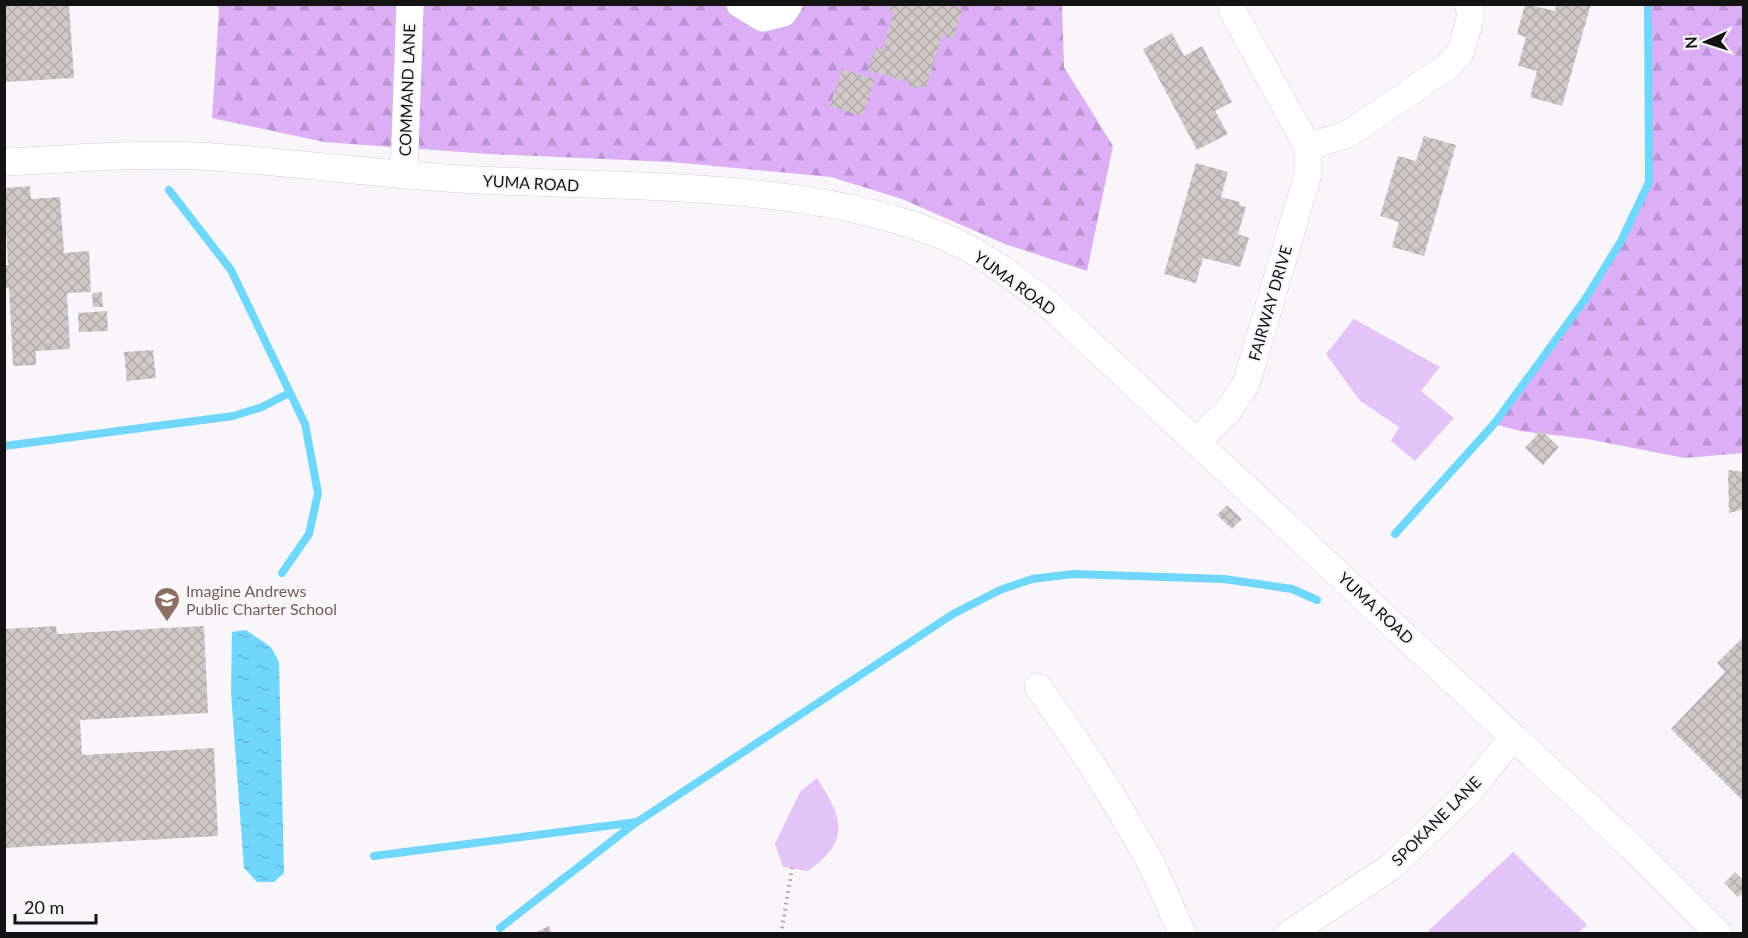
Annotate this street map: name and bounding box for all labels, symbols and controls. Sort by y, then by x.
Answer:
north arrow [1676,12,1736,72]
street label: COMMAND LANE [395,23,418,157]
text: N [1681,36,1700,49]
street label: YUMA ROAD [482,170,580,195]
street label: FAIRWAY DRIVE [1244,243,1295,363]
street label: YUMA ROAD [971,247,1060,319]
street label: YUMA ROAD [1335,568,1418,647]
place label: Imagine Andrews Public Charter School [186,581,337,618]
school or university icon: Imagine Andrews Public Charter School [152,585,182,623]
street label: SPOKANE LANE [1387,772,1484,869]
scale bar [15,887,96,925]
text: 20 m [24,896,64,918]

